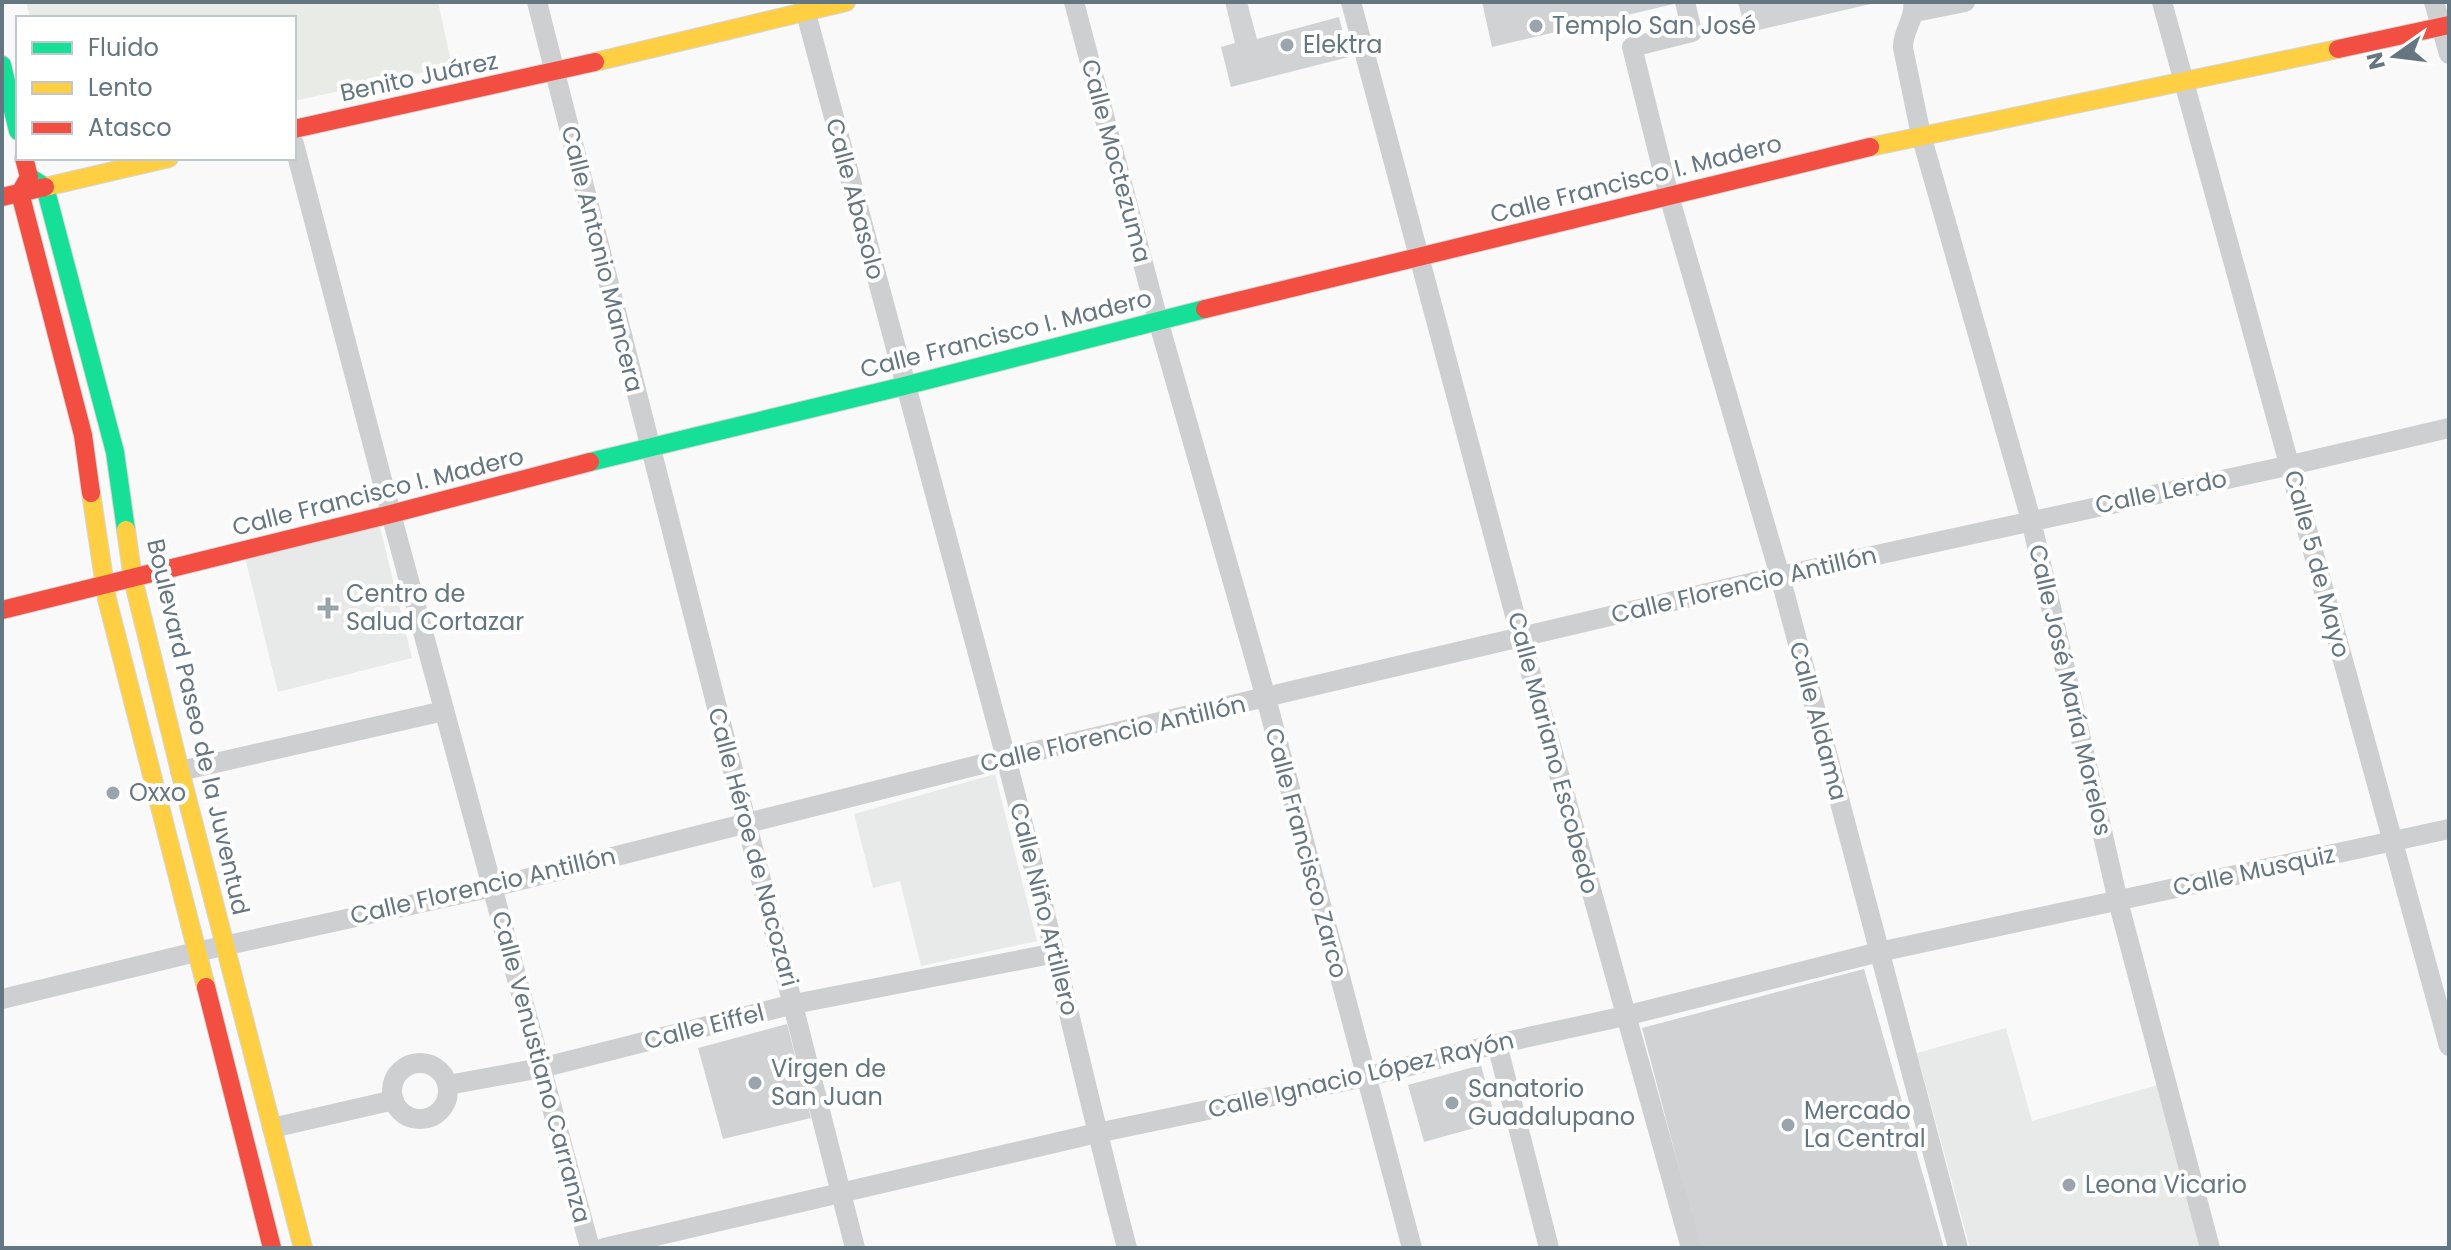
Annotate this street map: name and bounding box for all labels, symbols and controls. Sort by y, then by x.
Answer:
place label: Templo San José [1552,9,1756,42]
legend [16,16,296,160]
north arrow [2355,16,2435,96]
marker: Templo San José [1527,17,1545,35]
place label: Elektra [1303,28,1382,61]
text: Fluido [88,31,159,64]
marker: Elektra [1278,36,1296,54]
street label: Benito Juárez [337,44,501,109]
text: N [2359,49,2393,72]
street label: Calle Moctezuma [1073,56,1160,266]
text: Lento [88,71,153,104]
text: Atasco [88,111,172,144]
street label: Calle Abasolo [818,115,893,283]
street label: Calle Antonio Mancera [553,122,652,396]
street label: Calle Francisco I. Madero [1487,126,1785,231]
street label: Calle Francisco I. Madero [857,281,1155,386]
street label: Calle Francisco I. Madero [229,439,527,544]
street label: Calle Lerdo [2092,461,2230,522]
street label: Calle 5 de Mayo [2277,467,2358,661]
street label: Boulevard Paseo de la Juventud [139,536,258,918]
street label: Calle Florencio Antillón [1608,538,1880,631]
street label: Calle José María Morelos [2021,541,2120,839]
place label: Centro de Salud Cortazar [346,577,524,638]
marker: Centro de Salud Cortazar [317,597,339,619]
street label: Calle Mariano Escobedo [1500,608,1607,897]
street label: Calle Aldama [1781,638,1856,804]
street label: Calle Florencio Antillón [977,687,1249,780]
street label: Calle Héroe de Nacozari [700,704,807,990]
street label: Calle Francisco Zarco [1257,724,1356,982]
place label: Oxxo [129,776,186,809]
marker: Oxxo [104,784,122,802]
street label: Calle Niño Artillero [1002,799,1087,1019]
street label: Calle Musquiz [2170,837,2338,904]
street label: Calle Florencio Antillón [347,839,619,932]
street label: Calle Venustiano Carranza [484,907,599,1226]
street label: Calle Eiffel [640,996,767,1057]
street label: Calle Ignacio López Rayón [1205,1023,1517,1126]
place label: Virgen de San Juan [771,1052,886,1113]
place label: Sanatorio Guadalupano [1468,1072,1635,1133]
marker: Virgen de San Juan [746,1074,764,1092]
marker: Sanatorio Guadalupano [1443,1094,1461,1112]
place label: Mercado La Central [1804,1094,1926,1155]
marker: Mercado La Central [1779,1116,1797,1134]
place label: Leona Vicario [2085,1168,2247,1201]
marker: Leona Vicario [2060,1176,2078,1194]

